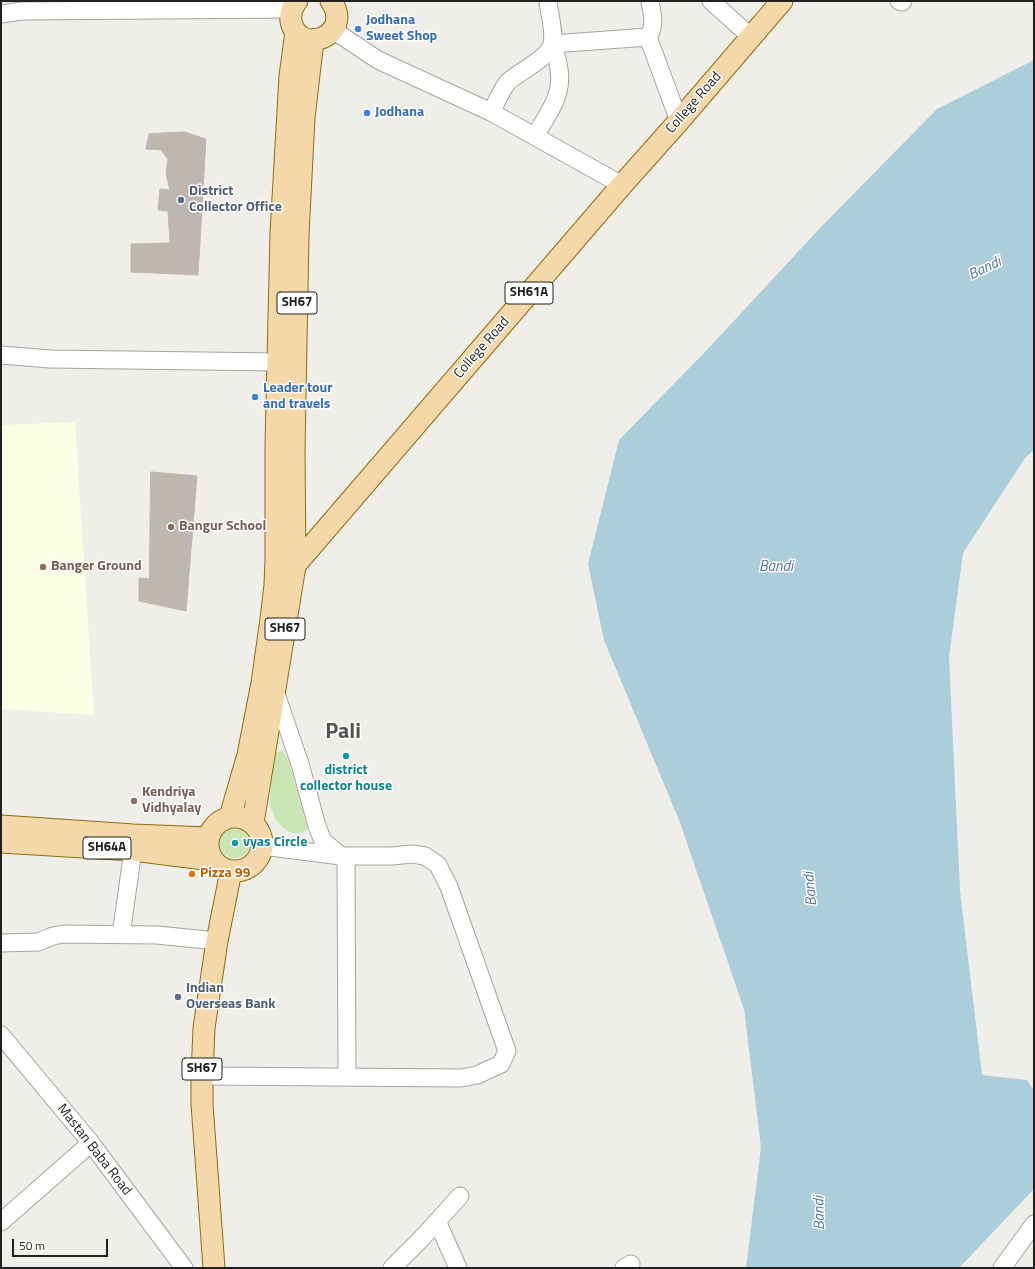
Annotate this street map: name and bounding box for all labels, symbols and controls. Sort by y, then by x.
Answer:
place label: Jodhana Sweet Shop [366,13,437,46]
marker: Jodhana Sweet Shop [353,24,363,34]
street label: College Road [663,69,725,137]
place label: Jodhana [375,105,424,121]
marker: Jodhana [362,108,372,118]
place label: District Collector Office [189,184,282,216]
marker: District Collector Office [176,195,186,205]
water label: Bandi [966,253,1004,285]
road number: SH61A [505,282,553,304]
road number: SH67 [277,292,317,314]
street label: College Road [451,314,513,382]
place label: Leader tour and travels [263,381,333,414]
marker: Leader tour and travels [250,392,260,402]
place label: Bangur School [179,519,266,535]
marker: Bangur School [166,522,176,532]
water label: Bandi [759,558,793,576]
place label: Banger Ground [51,559,142,575]
marker: Banger Ground [38,562,48,572]
road number: SH67 [265,618,305,640]
district label: Pali [325,720,361,746]
marker: district collector house [341,751,351,761]
place label: district collector house [300,763,392,796]
place label: Kendriya Vidhyalay [142,785,201,818]
marker: Kendriya Vidhyalay [129,796,139,806]
place label: vyas Circle [243,835,307,851]
road number: SH64A [83,837,131,859]
marker: vyas Circle [230,838,240,848]
place label: Pizza 99 [200,866,250,882]
marker: Pizza 99 [187,869,197,879]
water label: Bandi [801,871,821,907]
place label: Indian Overseas Bank [186,981,276,1014]
marker: Indian Overseas Bank [173,992,183,1002]
road number: SH67 [182,1058,222,1080]
street label: Mastan Baba Road [53,1101,135,1199]
water label: Bandi [811,1196,829,1230]
scale bar [14,1231,110,1257]
text: 50 m [19,1236,45,1255]

